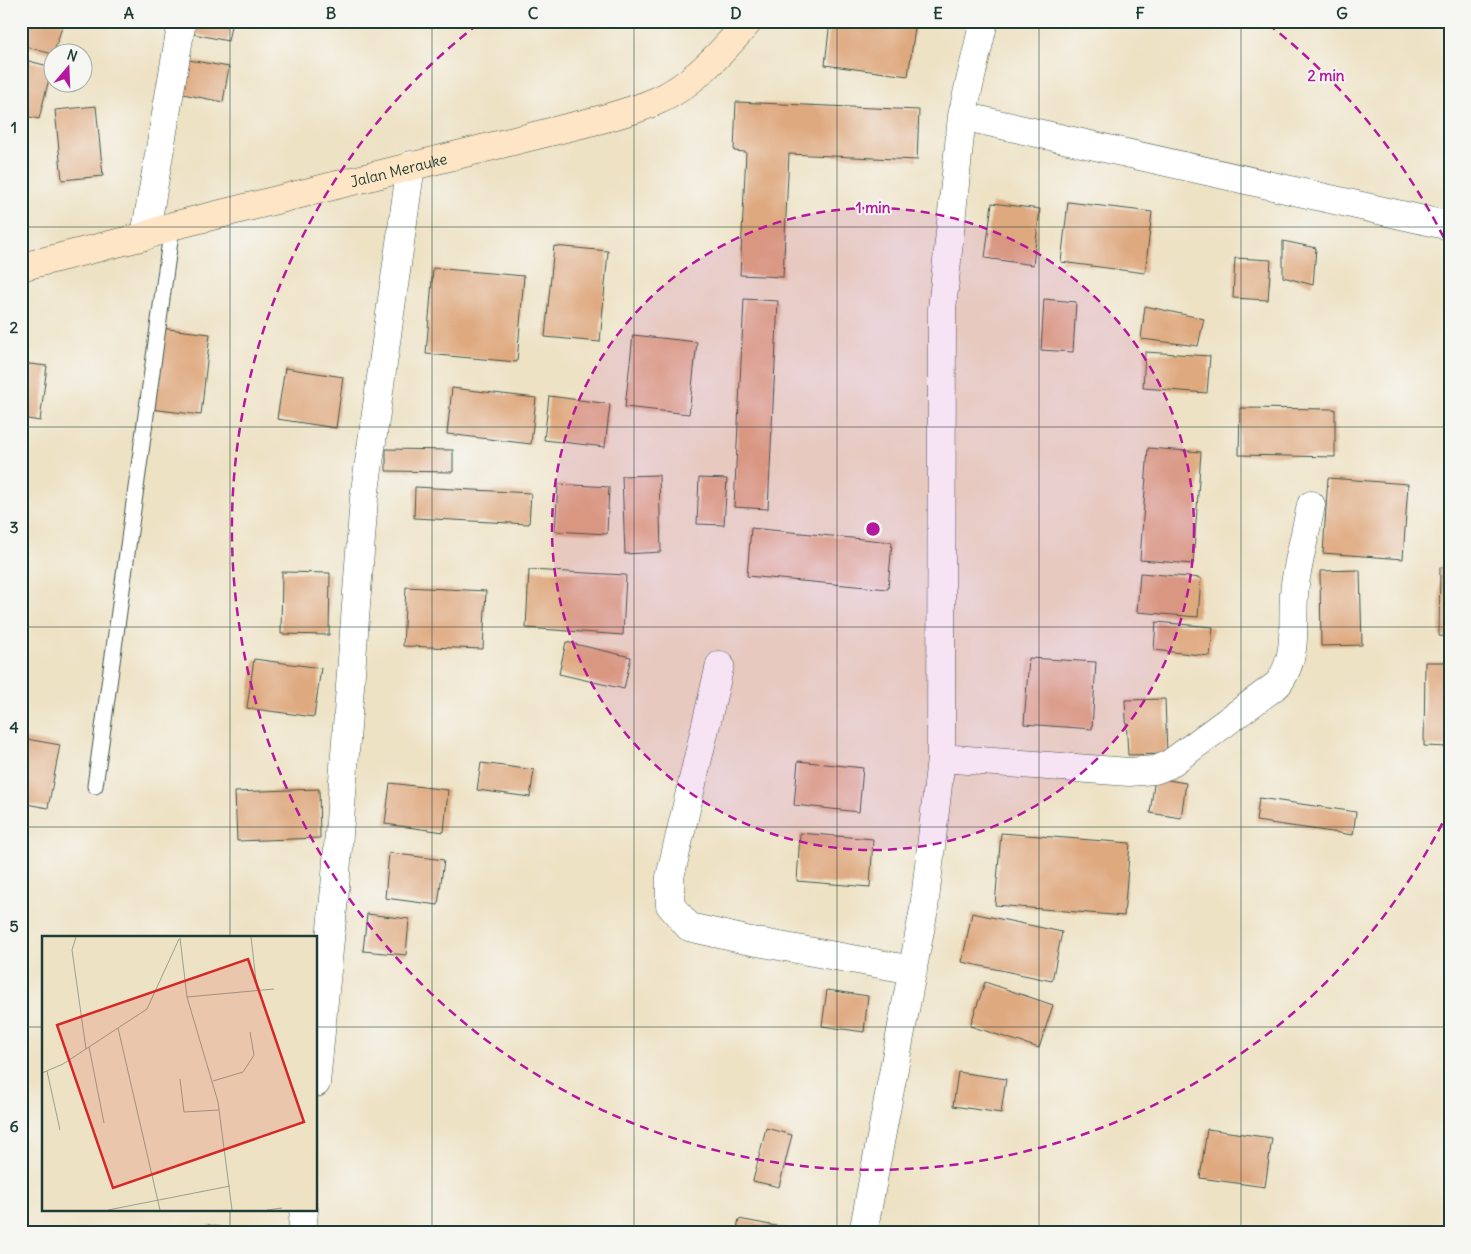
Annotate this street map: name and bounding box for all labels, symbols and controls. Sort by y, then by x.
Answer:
text: A [124,3,134,23]
text: B [326,3,337,23]
text: C [528,3,539,23]
text: D [730,3,742,23]
text: E [933,3,943,23]
text: F [1135,3,1145,23]
text: G [1336,3,1348,23]
north arrow [42,42,92,92]
text: N [65,46,80,66]
text: 2 min [1308,66,1345,85]
text: 1 [11,117,17,137]
street label: Jalan Merauke [348,148,449,191]
text: 1 min [856,198,891,217]
text: 2 [10,317,19,337]
text: 3 [9,517,19,537]
centre of rings [864,520,882,538]
text: 4 [9,717,19,737]
text: 5 [9,916,19,936]
inset map [42,936,318,1212]
text: 6 [9,1116,19,1136]

